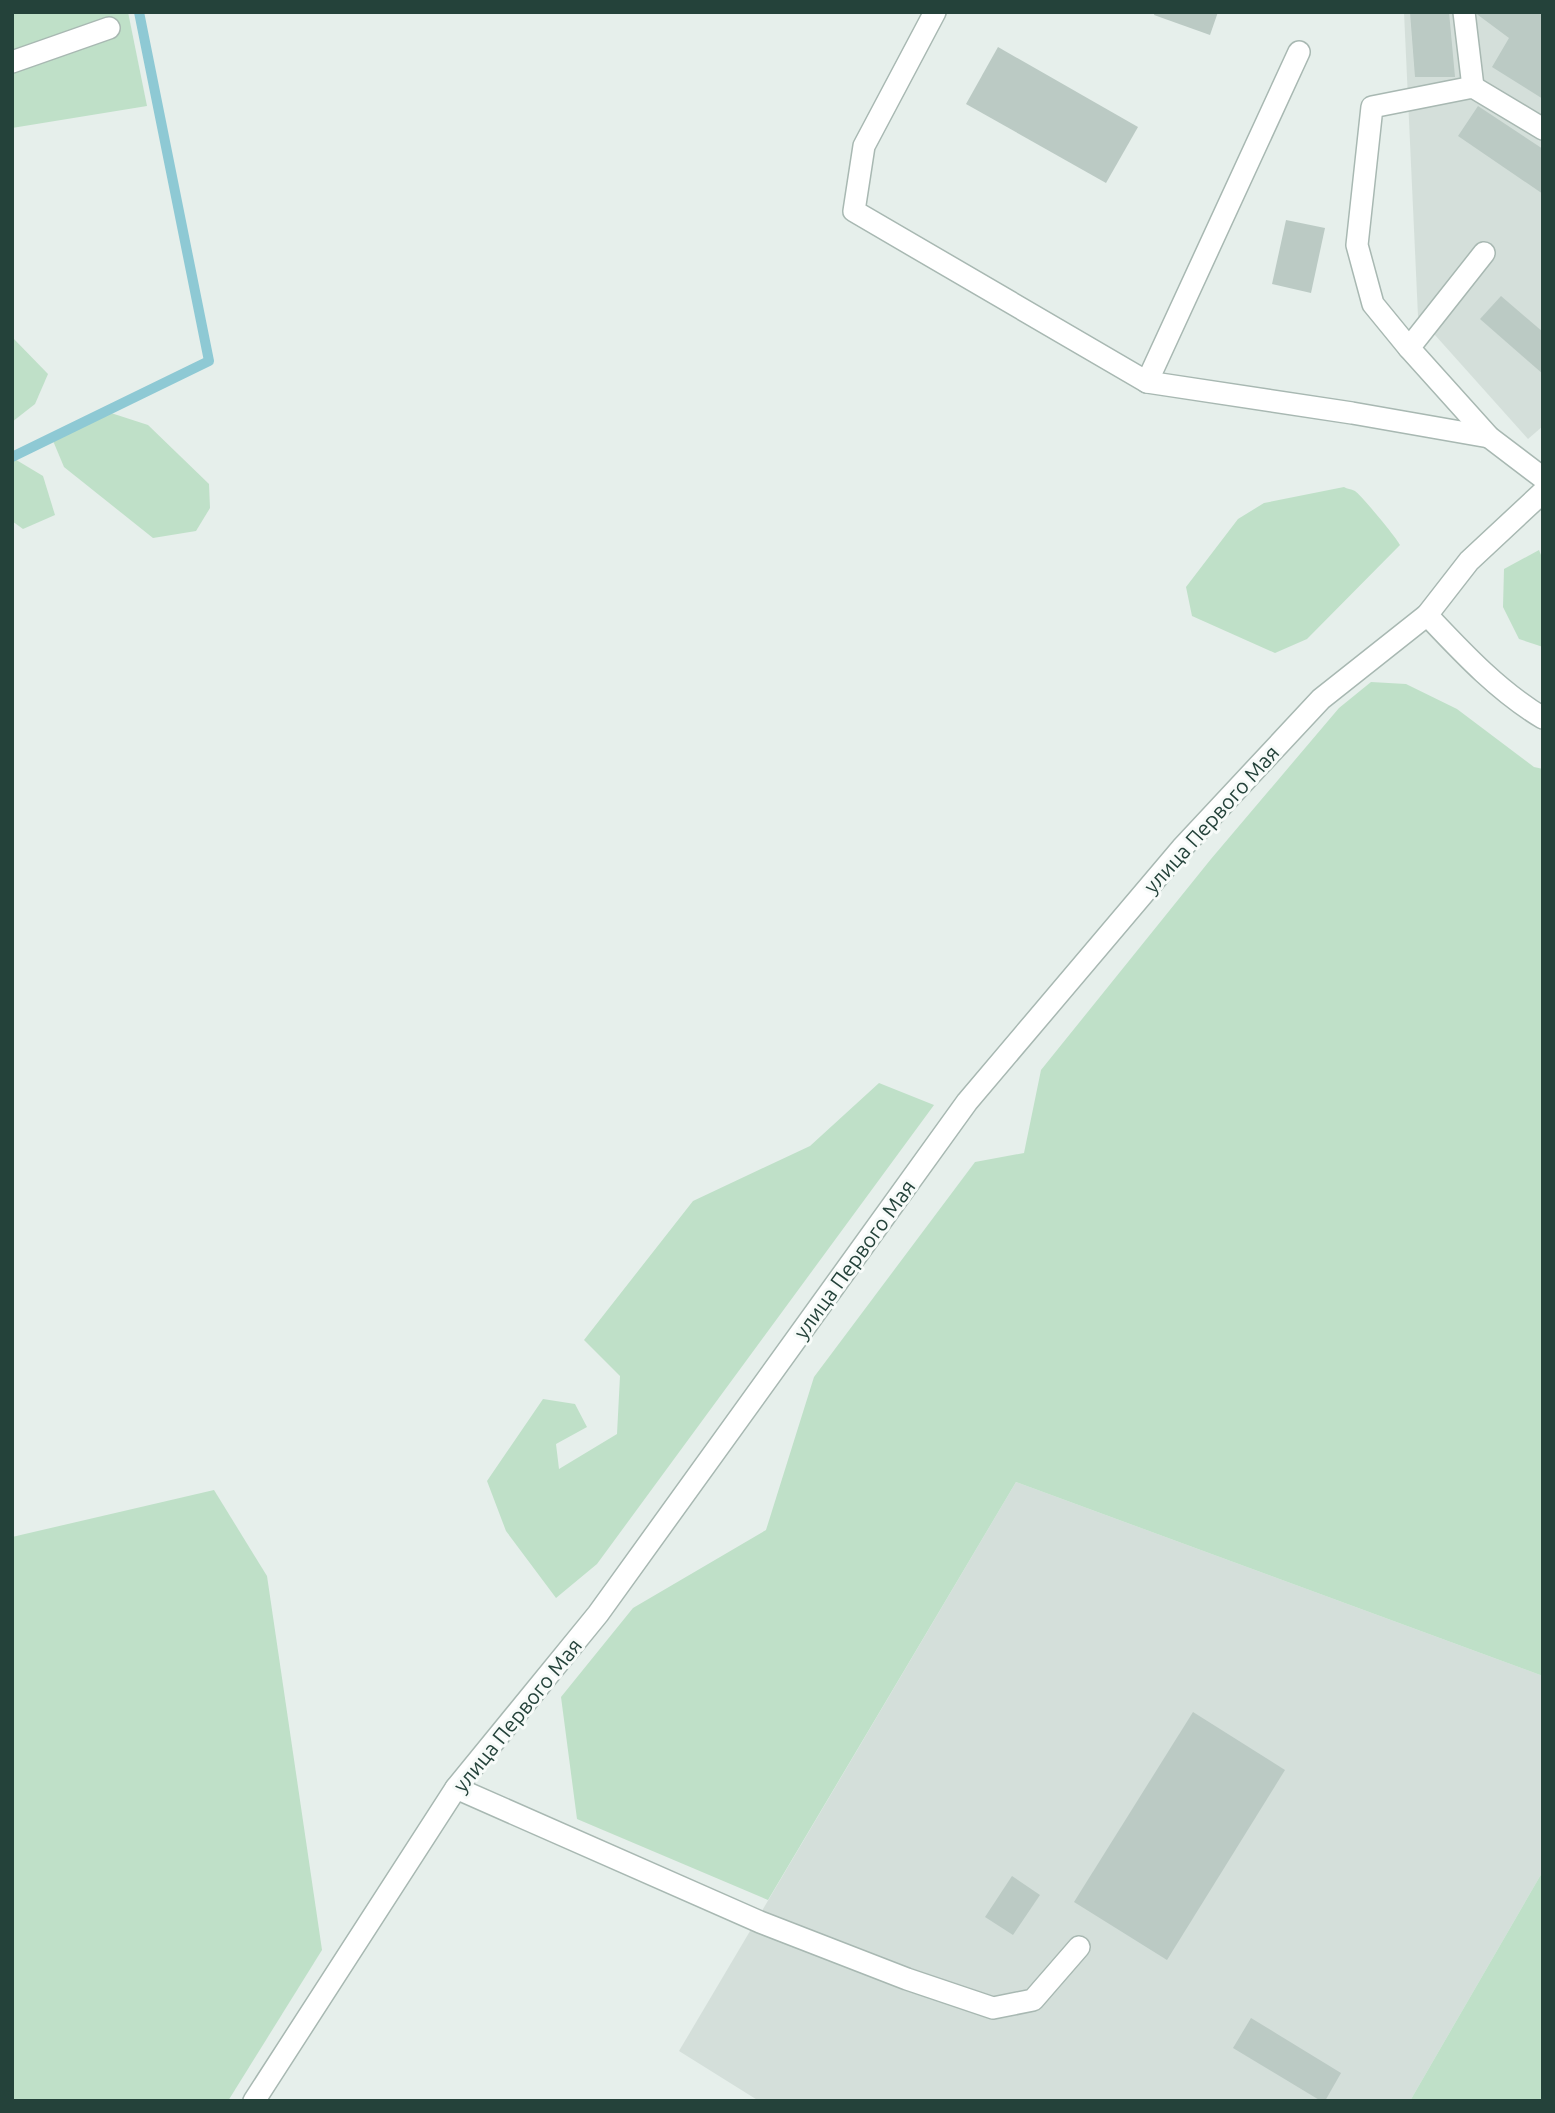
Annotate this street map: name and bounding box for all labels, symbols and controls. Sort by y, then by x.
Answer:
street label: улица Первого Мая [1138,740,1284,898]
street label: улица Первого Мая [788,1175,920,1343]
street label: улица Первого Мая [448,1633,586,1797]

